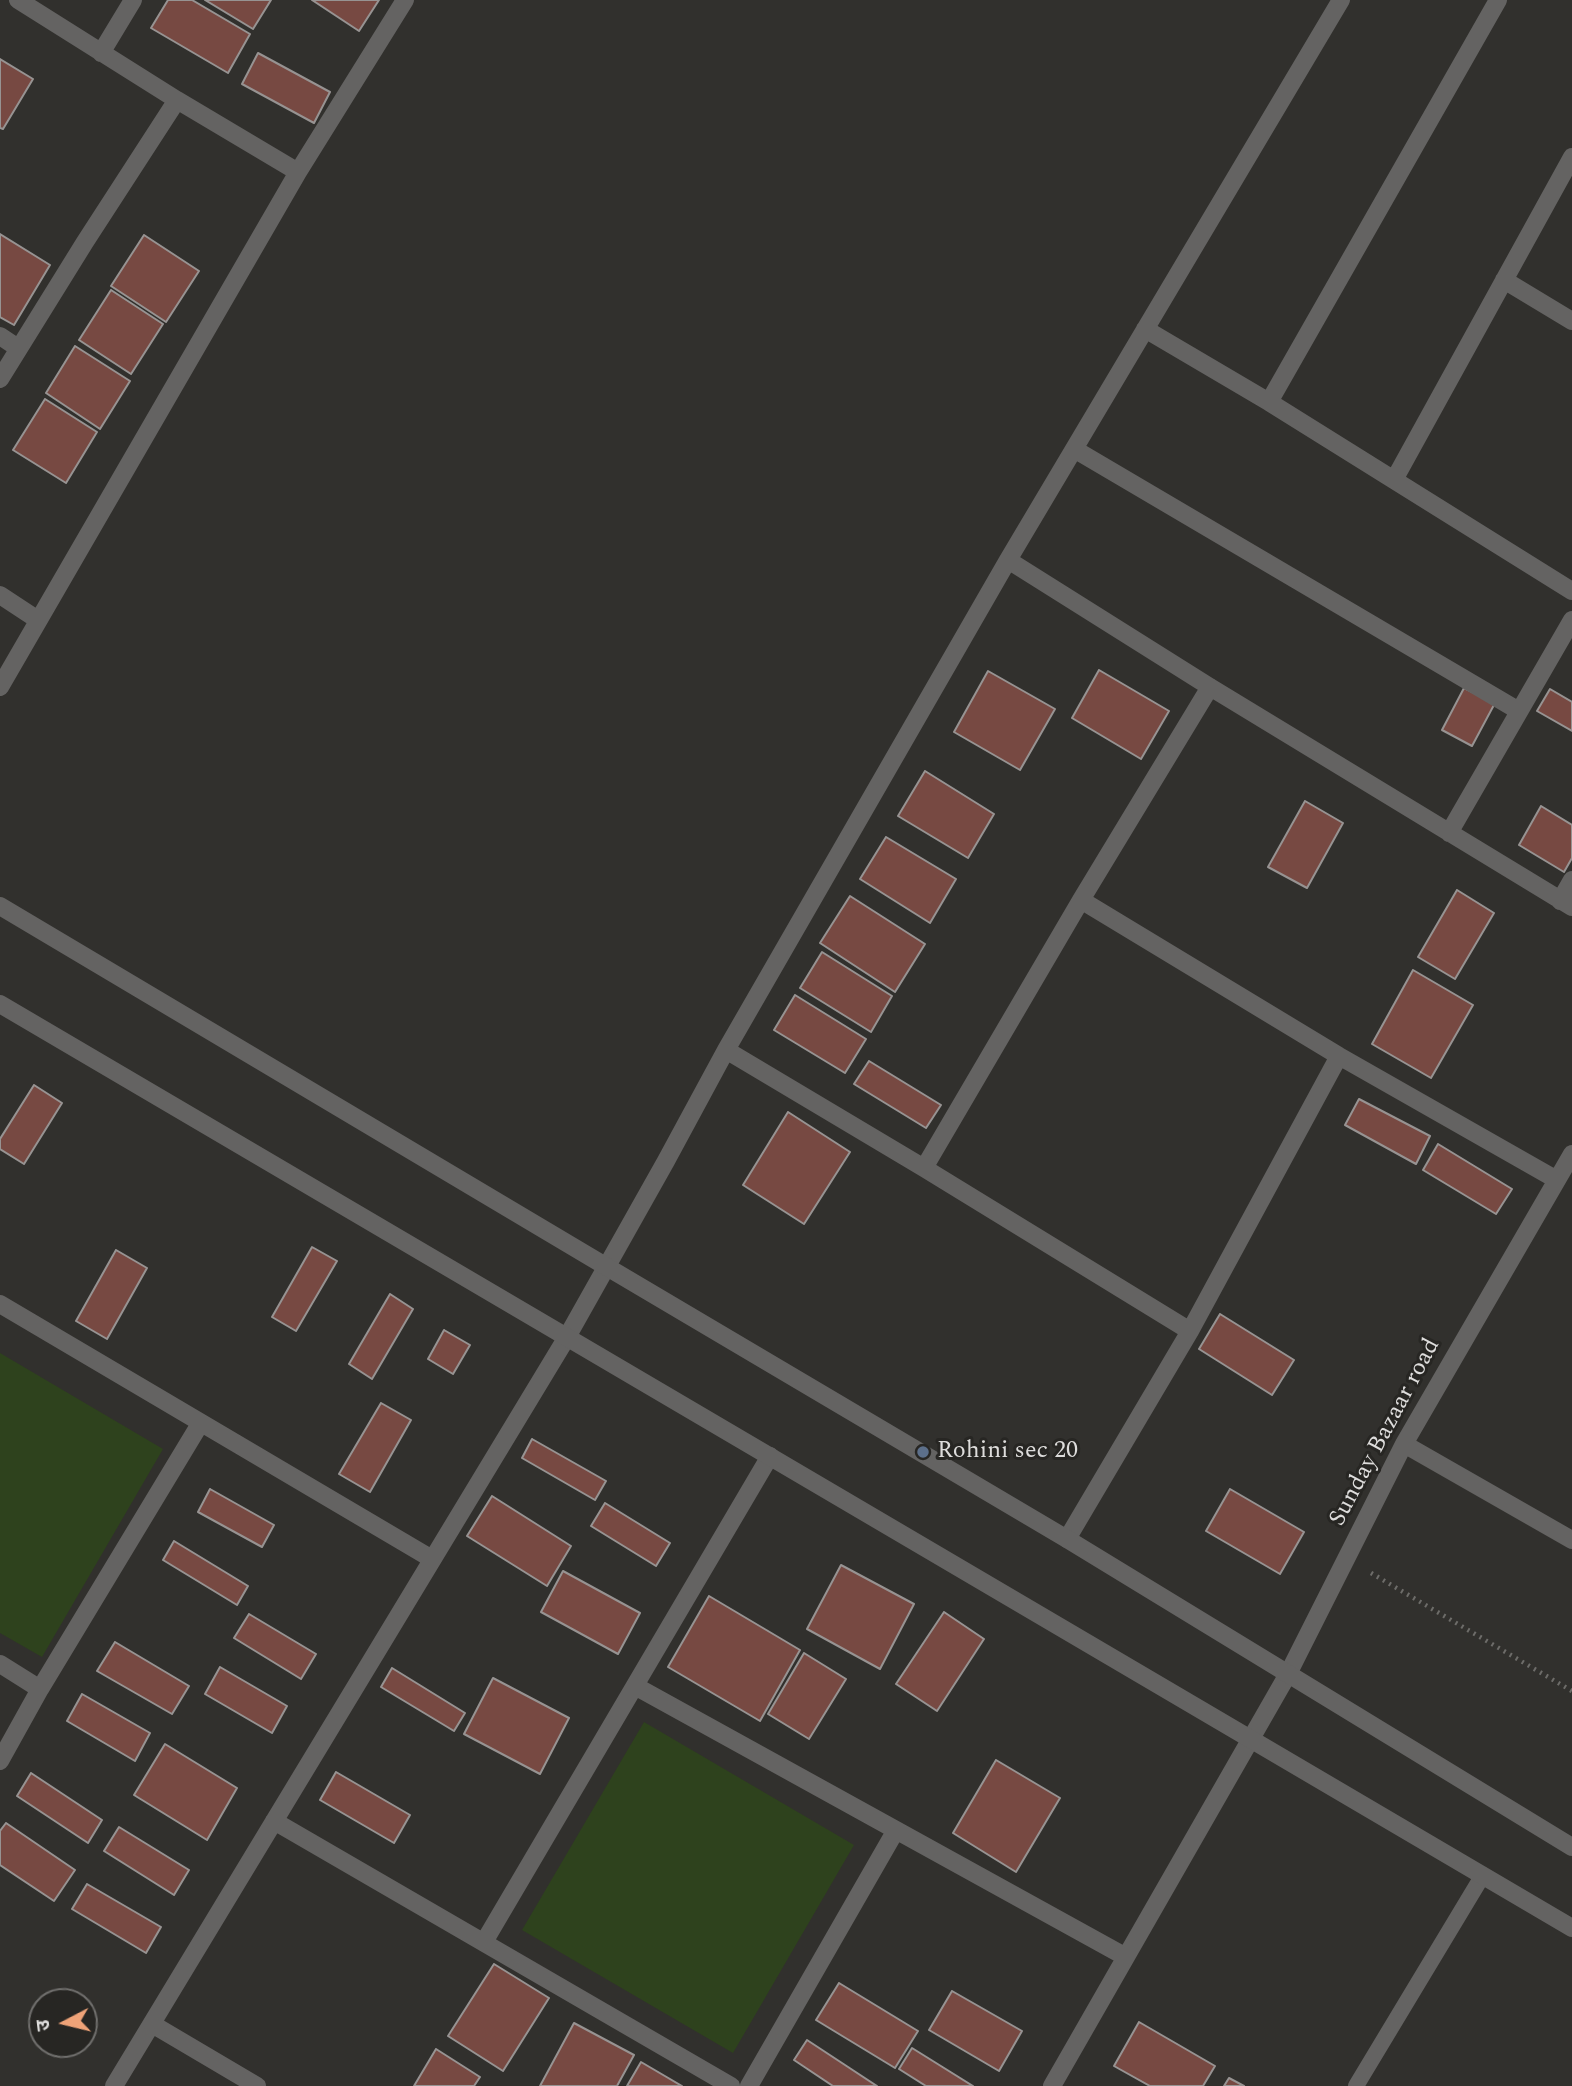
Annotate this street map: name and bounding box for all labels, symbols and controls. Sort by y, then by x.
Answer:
street label: Sunday Bazaar road [1324,1334,1448,1532]
place label: Rohini sec 20 [937,1438,1078,1466]
marker: Rohini sec 20 [915,1444,931,1460]
north arrow [28,1988,98,2058]
text: उ [29,2018,59,2033]

